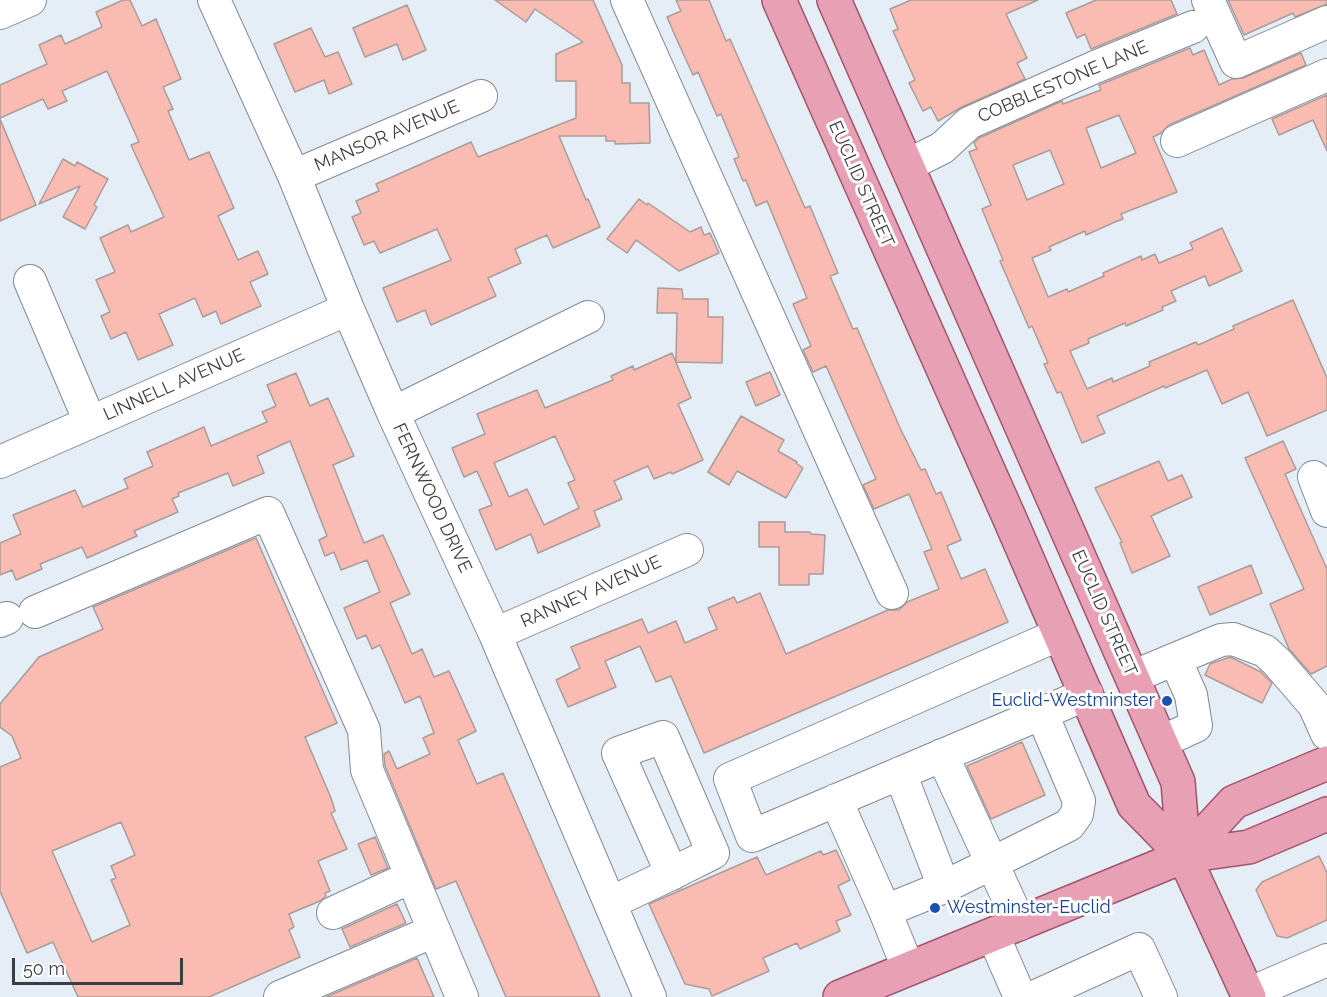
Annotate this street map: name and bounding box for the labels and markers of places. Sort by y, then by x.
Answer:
place label: Euclid-Westminster [991,690,1155,712]
marker: Euclid-Westminster [1160,694,1174,708]
place label: Westminster-Euclid [947,897,1111,919]
marker: Westminster-Euclid [928,901,942,915]

